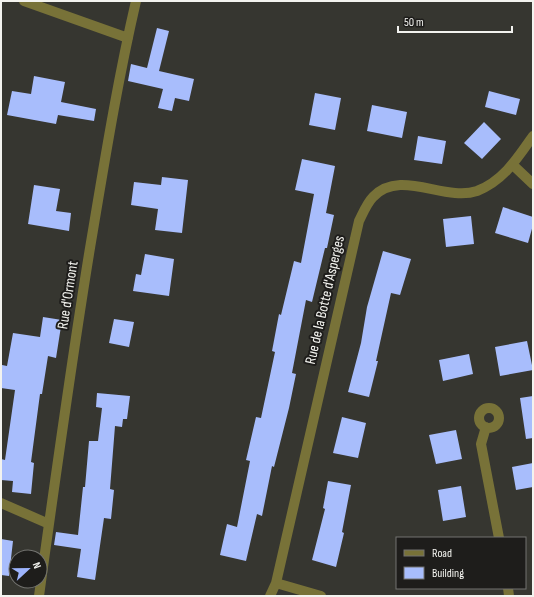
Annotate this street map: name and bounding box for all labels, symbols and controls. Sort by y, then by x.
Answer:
scale bar [398,8,512,34]
text: 50 m [404,15,424,30]
street label: Rue de la Botte d'Asperges [301,234,349,366]
street label: Rue d'Ormont [53,259,83,331]
legend [396,537,526,589]
text: Road [432,546,452,561]
north arrow [8,549,48,589]
text: N [30,560,44,571]
text: Building [432,566,464,581]

